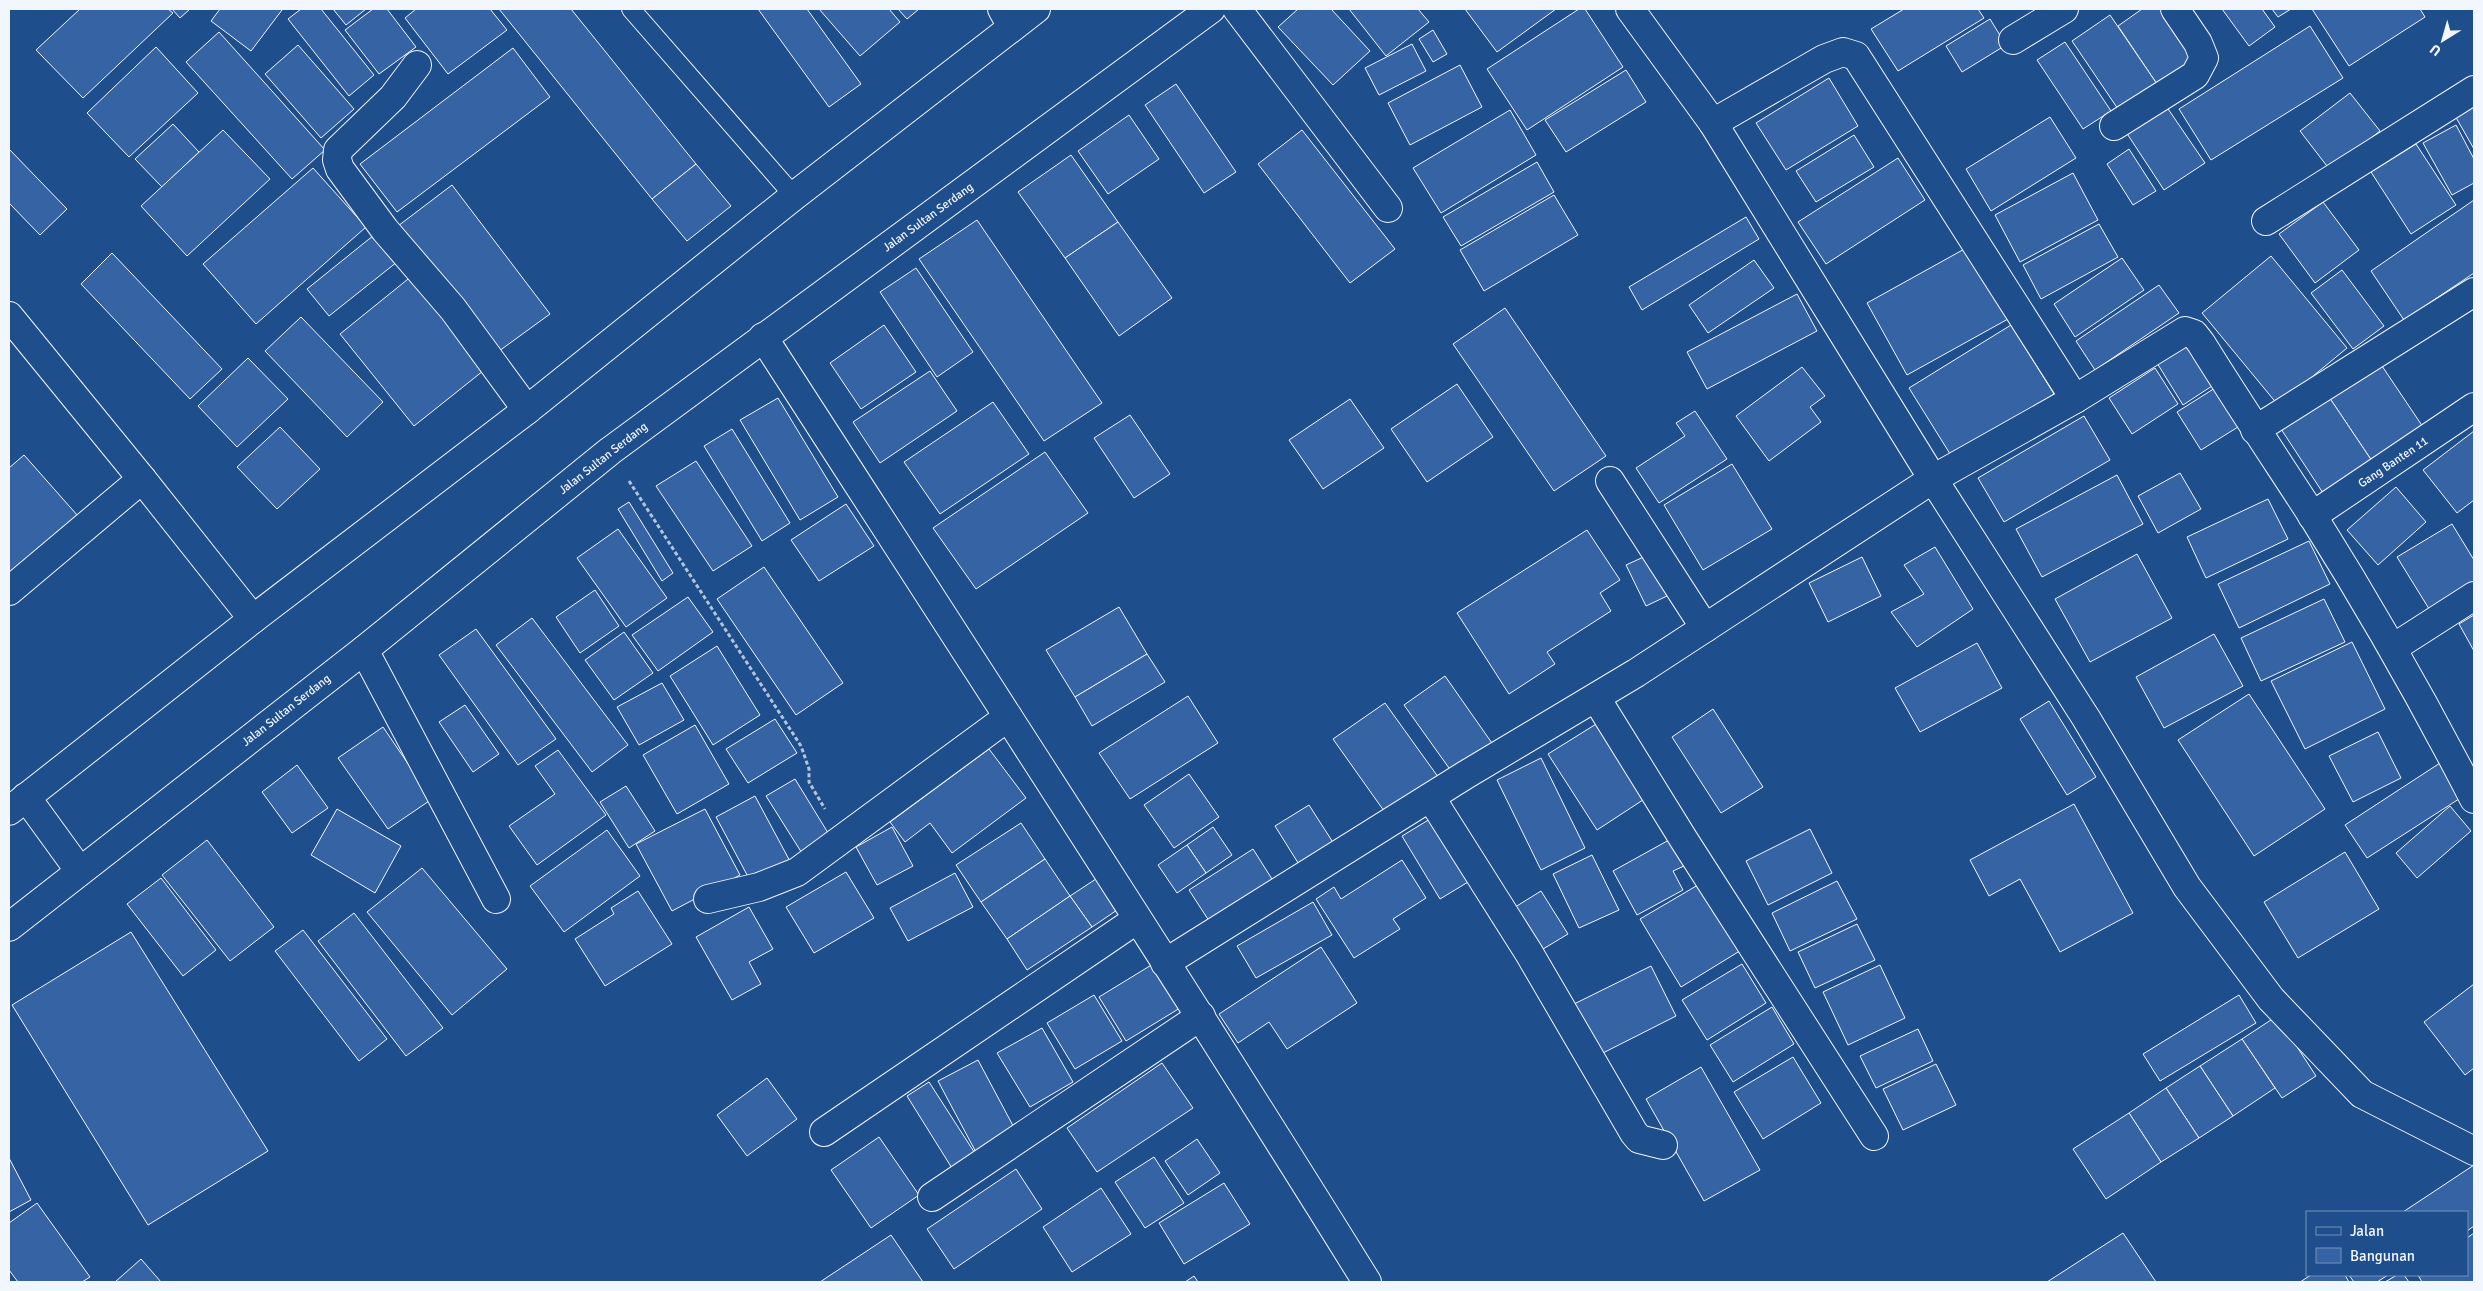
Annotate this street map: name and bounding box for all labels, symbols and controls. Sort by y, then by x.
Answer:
north arrow [2418,15,2468,65]
text: U [2427,40,2444,60]
street label: Jalan Sultan Serdang [880,180,977,255]
street label: Jalan Sultan Serdang [556,419,651,498]
street label: Gang Banten 11 [2355,433,2431,491]
street label: Jalan Sultan Serdang [239,671,334,750]
legend [2306,1211,2468,1276]
text: Jalan [2350,1222,2384,1240]
text: Bangunan [2350,1247,2415,1265]

